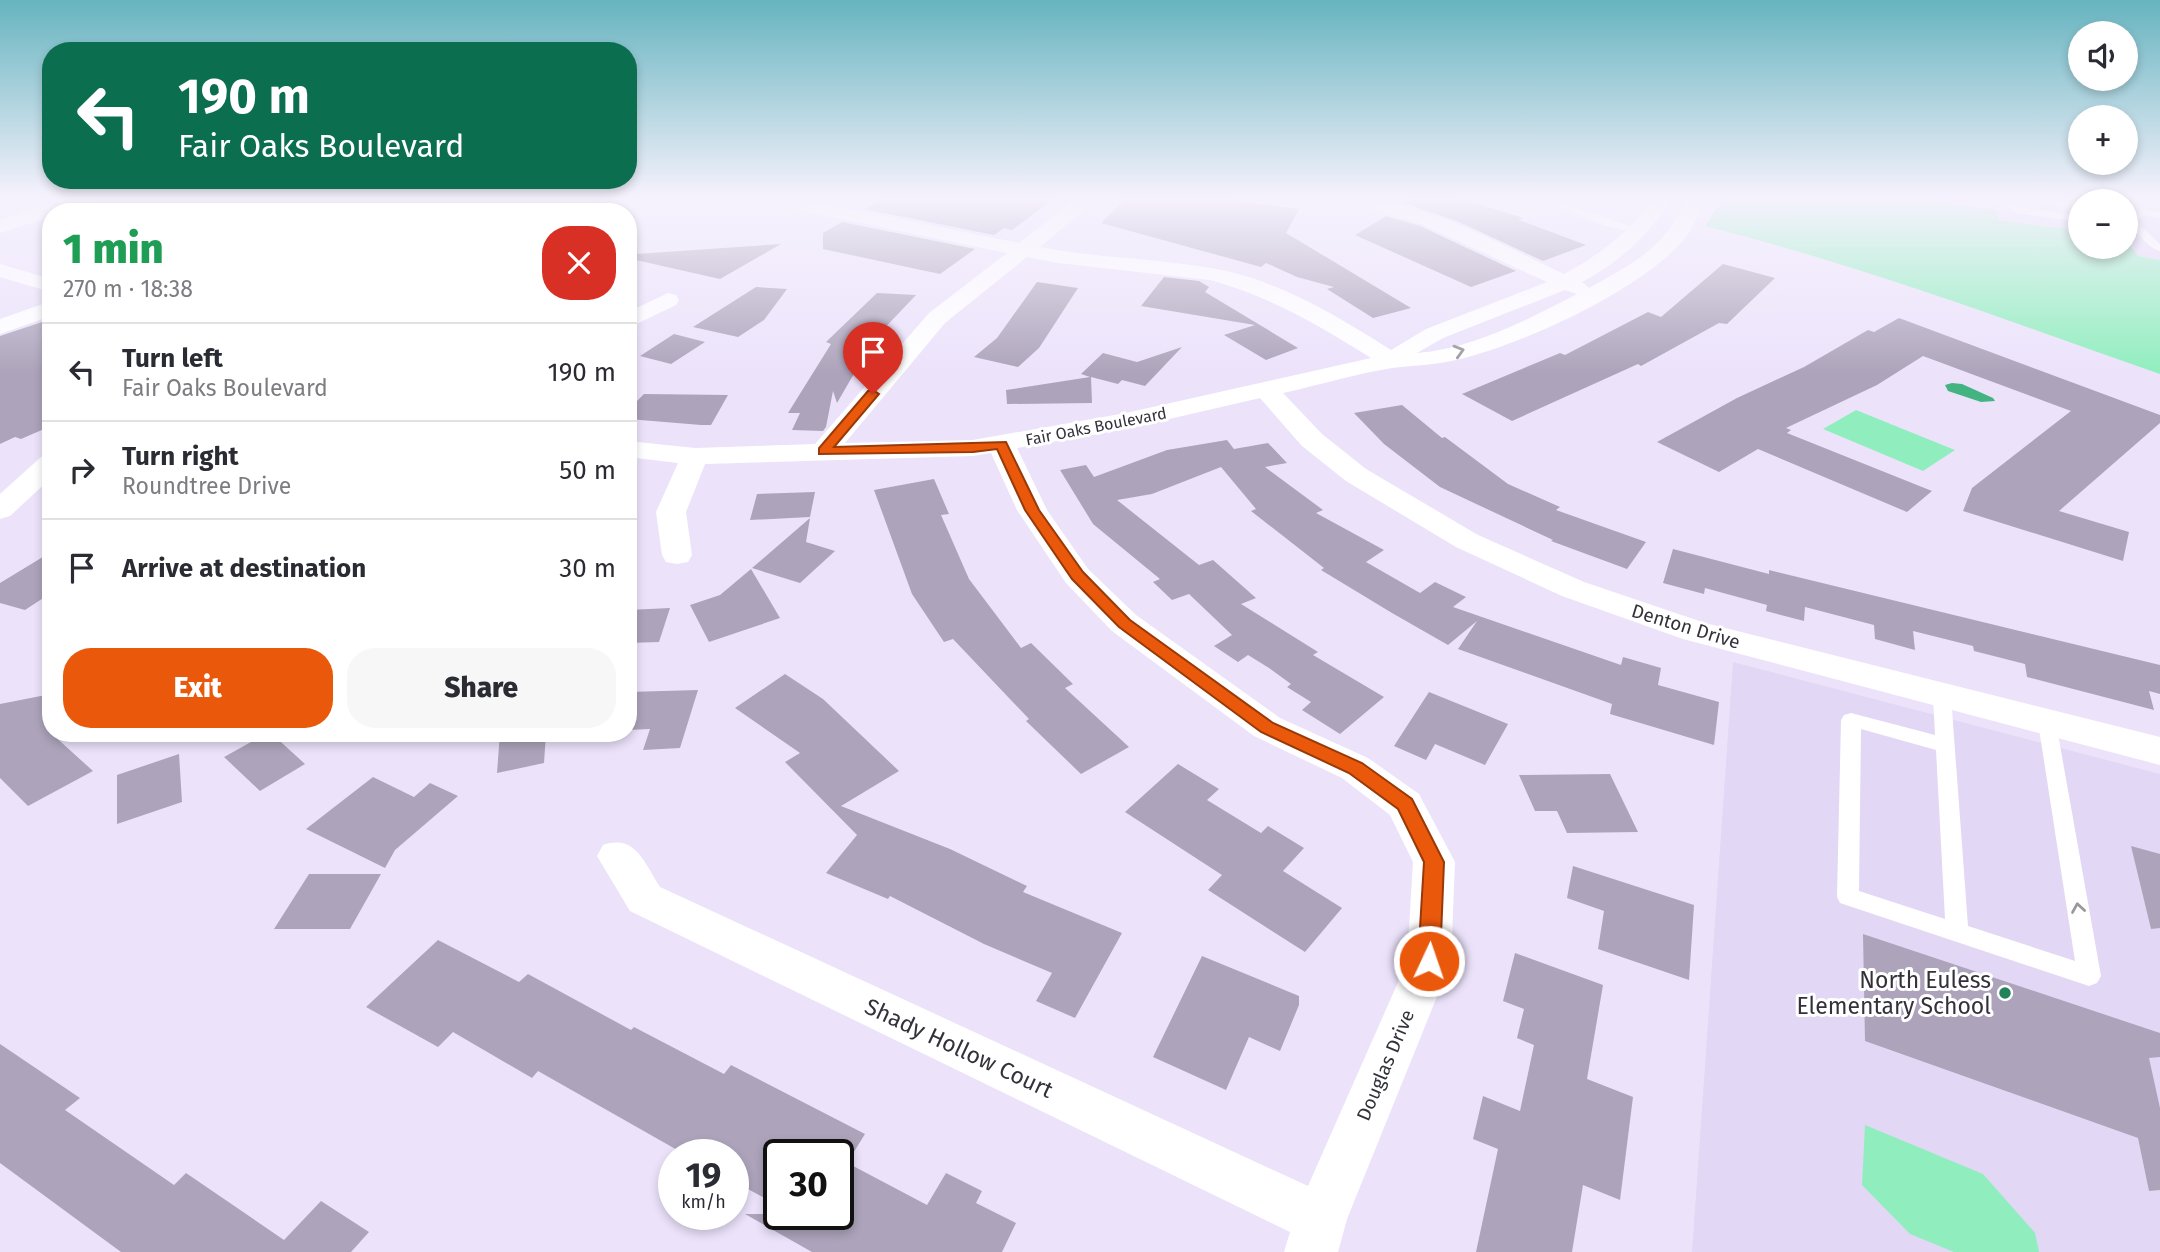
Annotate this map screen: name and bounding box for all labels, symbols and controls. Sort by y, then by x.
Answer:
map controls [2068,21,2138,259]
button: sound [2068,21,2138,91]
text: 190 m [178,67,310,126]
icon: left [63,70,154,161]
button: + [2068,105,2138,175]
text: Fair Oaks Boulevard [178,127,464,165]
button: − [2068,189,2138,259]
text: 1 min [63,224,164,274]
button: close [542,226,616,300]
text: 270 m · 18:38 [63,275,193,303]
pin [843,322,903,394]
icon: arrive [854,333,892,371]
text: Turn left [122,343,223,374]
one-way arrow [1453,344,1465,359]
icon: left [63,353,101,391]
text: 190 m [547,357,616,388]
text: Fair Oaks Boulevard [122,374,328,402]
street label: Fair Oaks Boulevard [1024,404,1168,449]
text: Turn right [122,441,239,472]
icon: right [63,451,101,489]
text: 50 m [559,455,616,486]
text: Roundtree Drive [122,472,291,500]
icon: arrive [63,549,101,587]
text: Arrive at destination [122,553,366,584]
text: 30 m [559,553,616,584]
street label: Denton Drive [1629,599,1743,654]
button: Exit [63,648,333,728]
button: Share [347,648,616,728]
one-way arrow [2071,902,2086,914]
position arrow [1392,924,1466,998]
place label: North Euless Elementary School [1796,966,1991,1020]
marker: North Euless Elementary School [1997,985,2013,1001]
street label: Shady Hollow Court [860,992,1058,1104]
street label: Douglas Drive [1352,1006,1419,1124]
speed limit sign: 30 [763,1139,854,1230]
text: 19 [686,1154,721,1196]
text: km/h [681,1191,726,1213]

